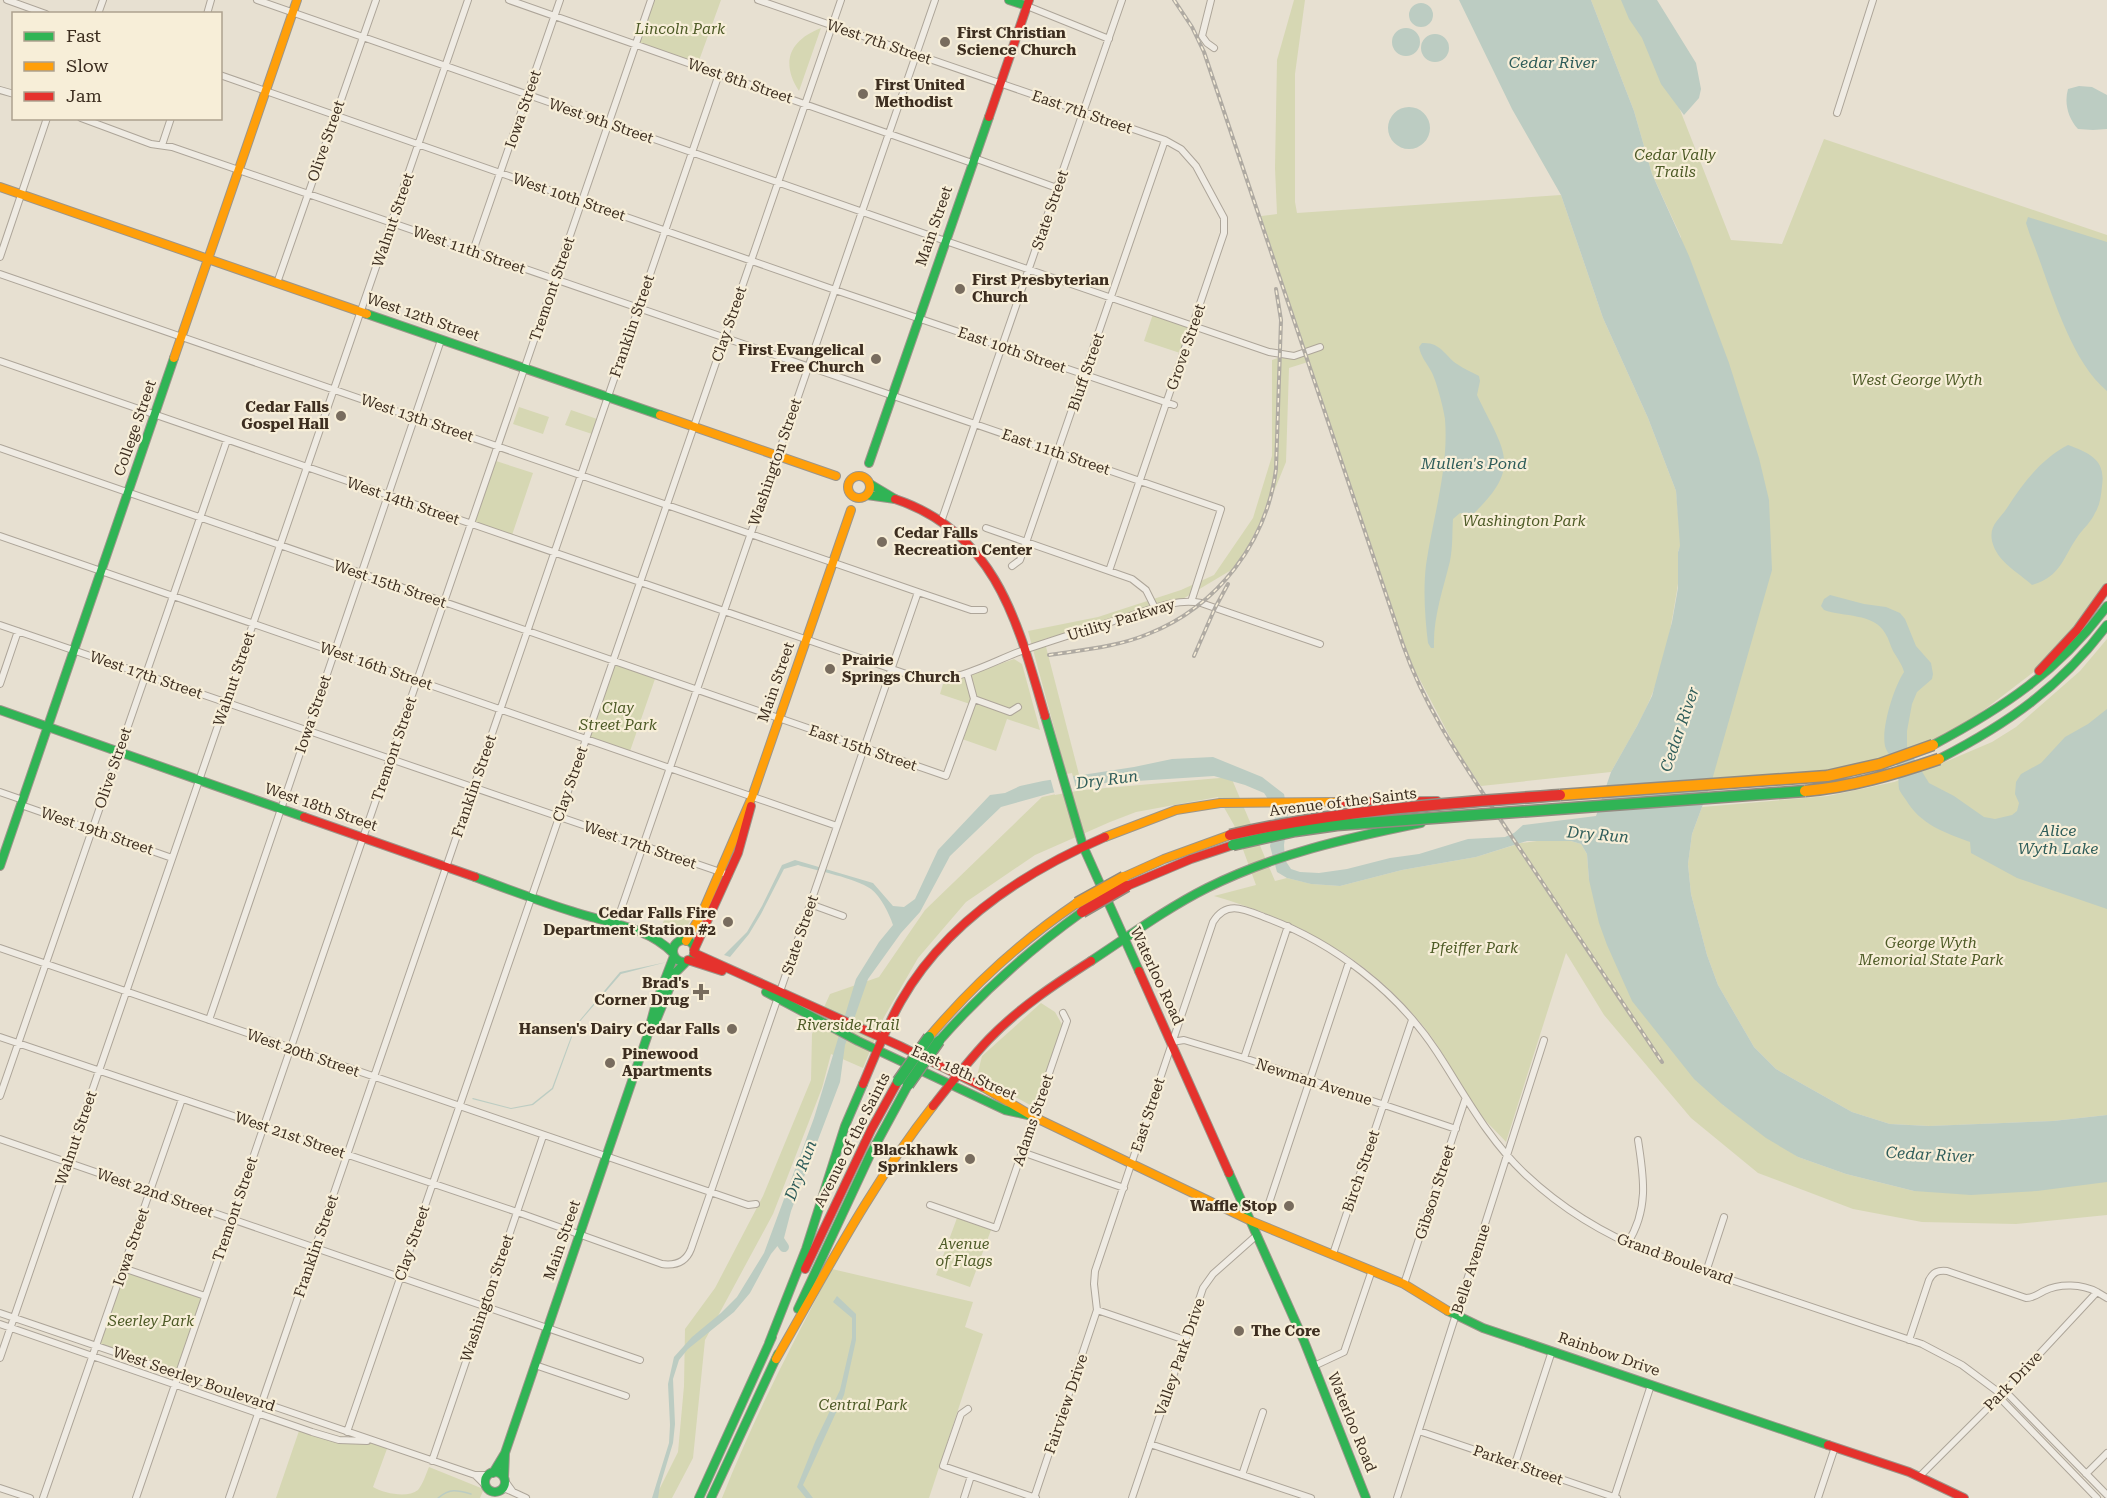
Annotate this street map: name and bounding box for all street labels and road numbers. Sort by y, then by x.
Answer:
street label: West 7th Street [824,16,934,69]
street label: West 8th Street [685,55,795,108]
street label: Iowa Street [501,67,545,150]
street label: East 7th Street [1030,86,1135,138]
street label: West 9th Street [546,95,656,148]
street label: Olive Street [304,98,348,184]
street label: State Street [1028,167,1072,252]
street label: West 10th Street [510,169,628,225]
street label: Walnut Street [368,170,418,270]
street label: Main Street [912,183,956,268]
street label: West 11th Street [410,222,528,278]
street label: Tremont Street [526,234,578,344]
street label: Franklin Street [606,272,658,380]
street label: Clay Street [708,283,750,364]
street label: West 12th Street [364,289,482,345]
street label: Grove Street [1163,301,1209,393]
street label: East 10th Street [956,323,1069,377]
street label: Bluff Street [1064,330,1108,414]
street label: College Street [110,377,160,479]
street label: West 13th Street [358,390,476,446]
street label: Washington Street [745,395,805,528]
street label: East 11th Street [1000,425,1113,479]
street label: West 14th Street [344,473,462,529]
street label: West 15th Street [331,556,449,612]
street label: Utility Parkway [1065,595,1177,645]
street label: Walnut Street [209,629,259,729]
street label: West 16th Street [317,638,435,694]
street label: Main Street [754,639,798,724]
street label: West 17th Street [87,647,205,703]
street label: Iowa Street [291,672,335,755]
street label: Tremont Street [368,694,420,804]
street label: East 15th Street [807,721,920,775]
street label: Olive Street [91,725,135,811]
street label: Franklin Street [448,732,500,840]
street label: Clay Street [549,743,591,824]
street label: West 18th Street [262,779,380,835]
street label: Avenue of the Saints [1268,784,1418,820]
street label: West 19th Street [38,803,156,859]
street label: West 17th Street [581,817,699,873]
street label: State Street [778,892,822,977]
street label: Waterloo Road [1126,924,1188,1028]
street label: West 20th Street [244,1025,362,1081]
street label: East 18th Street [909,1042,1020,1104]
street label: Newman Avenue [1253,1055,1375,1109]
street label: Avenue of the Saints [810,1070,894,1210]
street label: Adams Street [1009,1071,1057,1168]
street label: East Street [1127,1075,1169,1155]
street label: Walnut Street [51,1088,101,1188]
street label: West 21st Street [232,1108,348,1162]
street label: Birch Street [1339,1127,1384,1214]
street label: Gibson Street [1411,1142,1459,1242]
street label: Tremont Street [209,1154,261,1264]
street label: West 22nd Street [94,1165,216,1222]
street label: Franklin Street [290,1192,342,1300]
street label: Main Street [540,1197,584,1282]
street label: Clay Street [391,1202,433,1283]
street label: Iowa Street [109,1205,153,1288]
street label: Belle Avenue [1448,1222,1494,1316]
street label: Grand Boulevard [1614,1230,1736,1289]
street label: Washington Street [457,1231,517,1364]
street label: Valley Park Drive [1151,1296,1209,1418]
street label: Rainbow Drive [1556,1328,1662,1380]
street label: West Seerley Boulevard [110,1343,278,1415]
street label: Park Drive [1980,1347,2046,1415]
street label: Fairview Drive [1040,1352,1092,1456]
street label: Waterloo Road [1324,1369,1380,1475]
street label: Parker Street [1471,1441,1566,1489]

